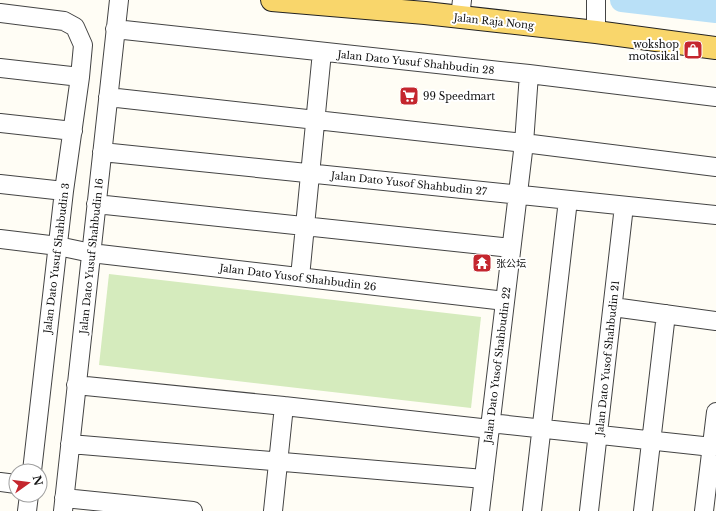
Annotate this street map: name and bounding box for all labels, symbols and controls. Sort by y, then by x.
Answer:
street label: Jalan Raja Nong [451,11,536,32]
place label: wokshop motosikal [629,38,679,63]
shop icon: wokshop motosikal [682,39,704,61]
street label: Jalan Dato Yusuf Shahbudin 28 [335,48,495,77]
supermarket icon: 99 Speedmart [398,85,420,107]
place label: 99 Speedmart [423,90,495,103]
street label: Jalan Dato Yusof Shahbudin 27 [328,169,488,198]
street label: Jalan Dato Yusuf Shahbudin 16 [77,178,106,336]
street label: Jalan Dato Yusuf Shahbudin 3 [41,182,72,336]
temple icon: 张公坛 [471,252,493,274]
place label: 张公坛 [496,257,526,270]
street label: Jalan Dato Yusof Shahbudin 26 [217,261,377,294]
street label: Jalan Dato Yusof Shahbudin 21 [593,280,622,438]
street label: Jalan Dato Yusof Shahbudin 22 [481,286,514,446]
north arrow [8,463,48,503]
text: N [30,474,46,488]

